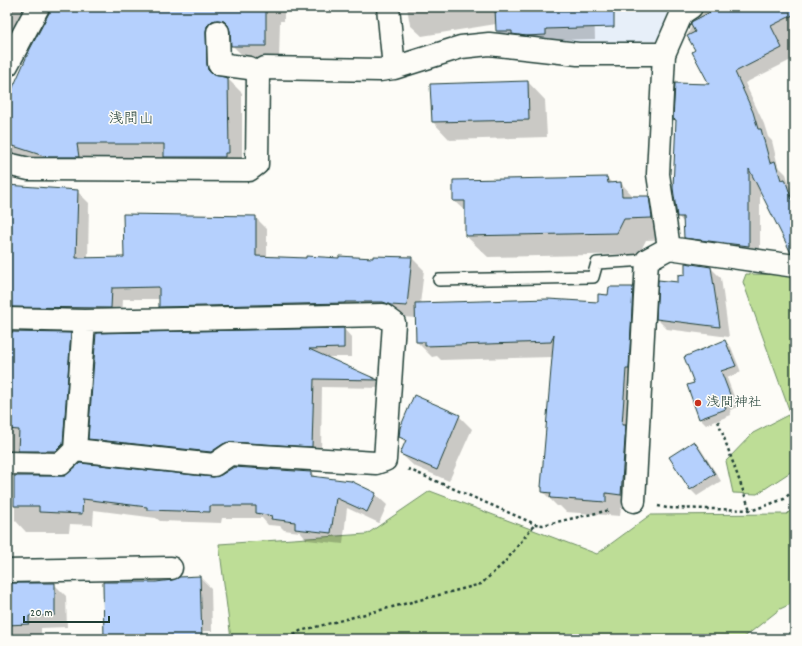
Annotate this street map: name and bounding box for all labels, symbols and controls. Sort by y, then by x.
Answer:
district label: 浅間山 [108,109,154,131]
place label: 浅間神社 [706,393,762,413]
marker: 浅間神社 [693,398,703,408]
scale bar [24,598,109,624]
text: 20 m [30,605,53,622]

